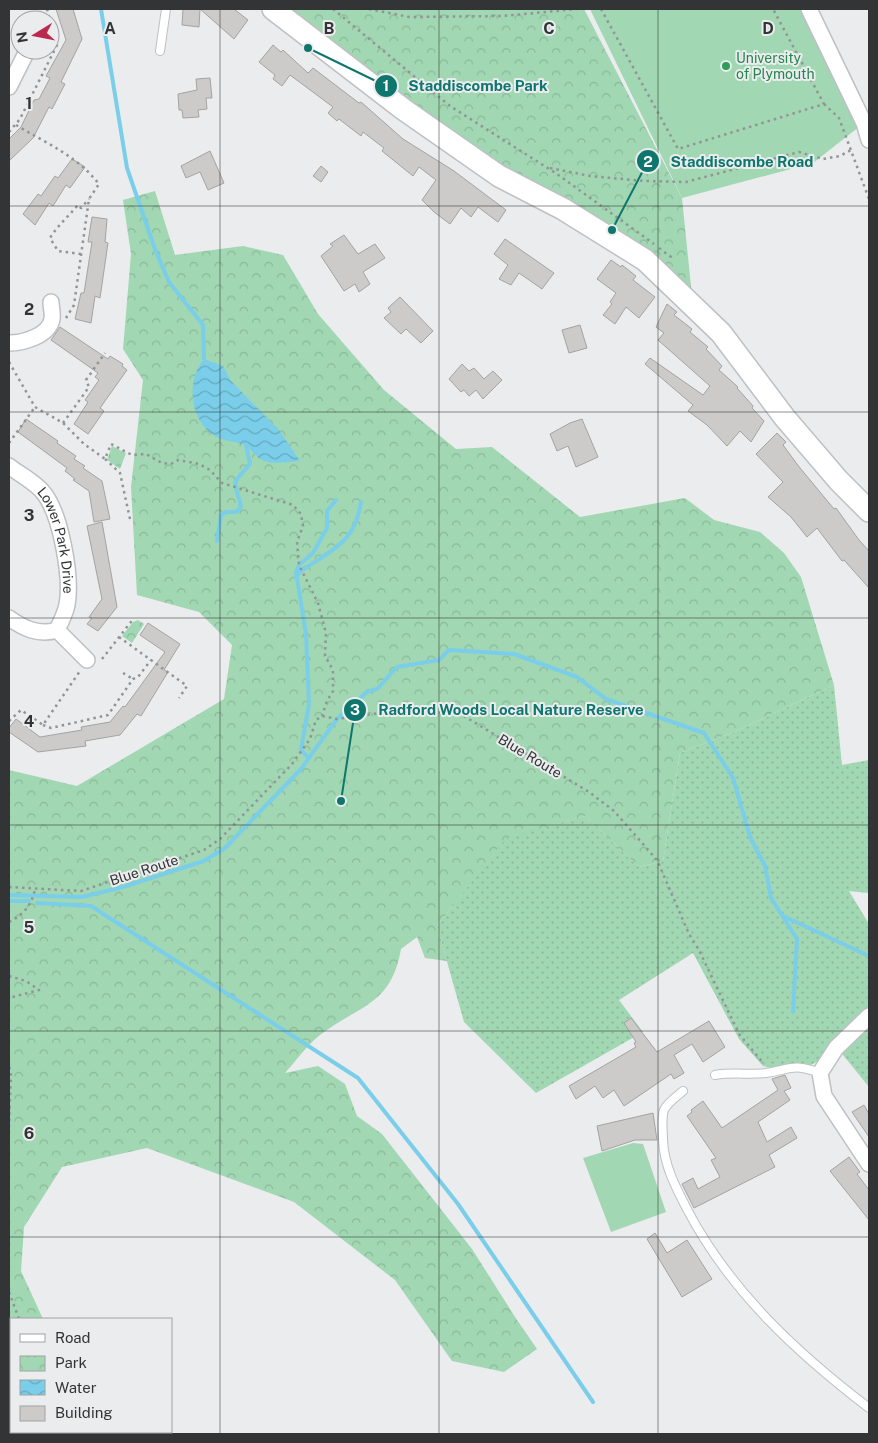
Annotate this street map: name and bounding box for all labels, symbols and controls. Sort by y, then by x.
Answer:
north arrow [10,10,60,60]
text: A [104,19,116,38]
text: B [324,19,335,38]
text: C [543,19,555,38]
text: D [762,19,774,38]
text: N [13,30,31,44]
place label: University of Plymouth [736,50,815,82]
marker: University of Plymouth [720,60,732,72]
callout: Staddiscombe Park [373,71,558,101]
text: 1 [383,77,389,94]
text: Staddiscombe Park [408,77,548,94]
text: 1 [26,94,32,113]
callout: Staddiscombe Road [636,146,824,176]
text: 2 [643,153,653,170]
text: Staddiscombe Road [671,153,813,170]
text: 2 [24,300,34,319]
street label: Lower Park Drive [34,484,76,594]
text: 3 [24,506,34,525]
callout: Radford Woods Local Nature Reserve [343,695,654,725]
text: 3 [350,701,360,718]
text: Radford Woods Local Nature Reserve [378,701,644,718]
text: 4 [24,712,35,731]
street label: Blue Route [495,731,565,781]
street label: Blue Route [108,851,180,889]
text: 5 [24,918,35,937]
text: 6 [24,1124,34,1143]
legend [10,1318,172,1433]
text: Road [55,1329,91,1346]
text: Park [55,1354,87,1371]
text: Water [55,1379,97,1396]
text: Building [55,1404,113,1421]

